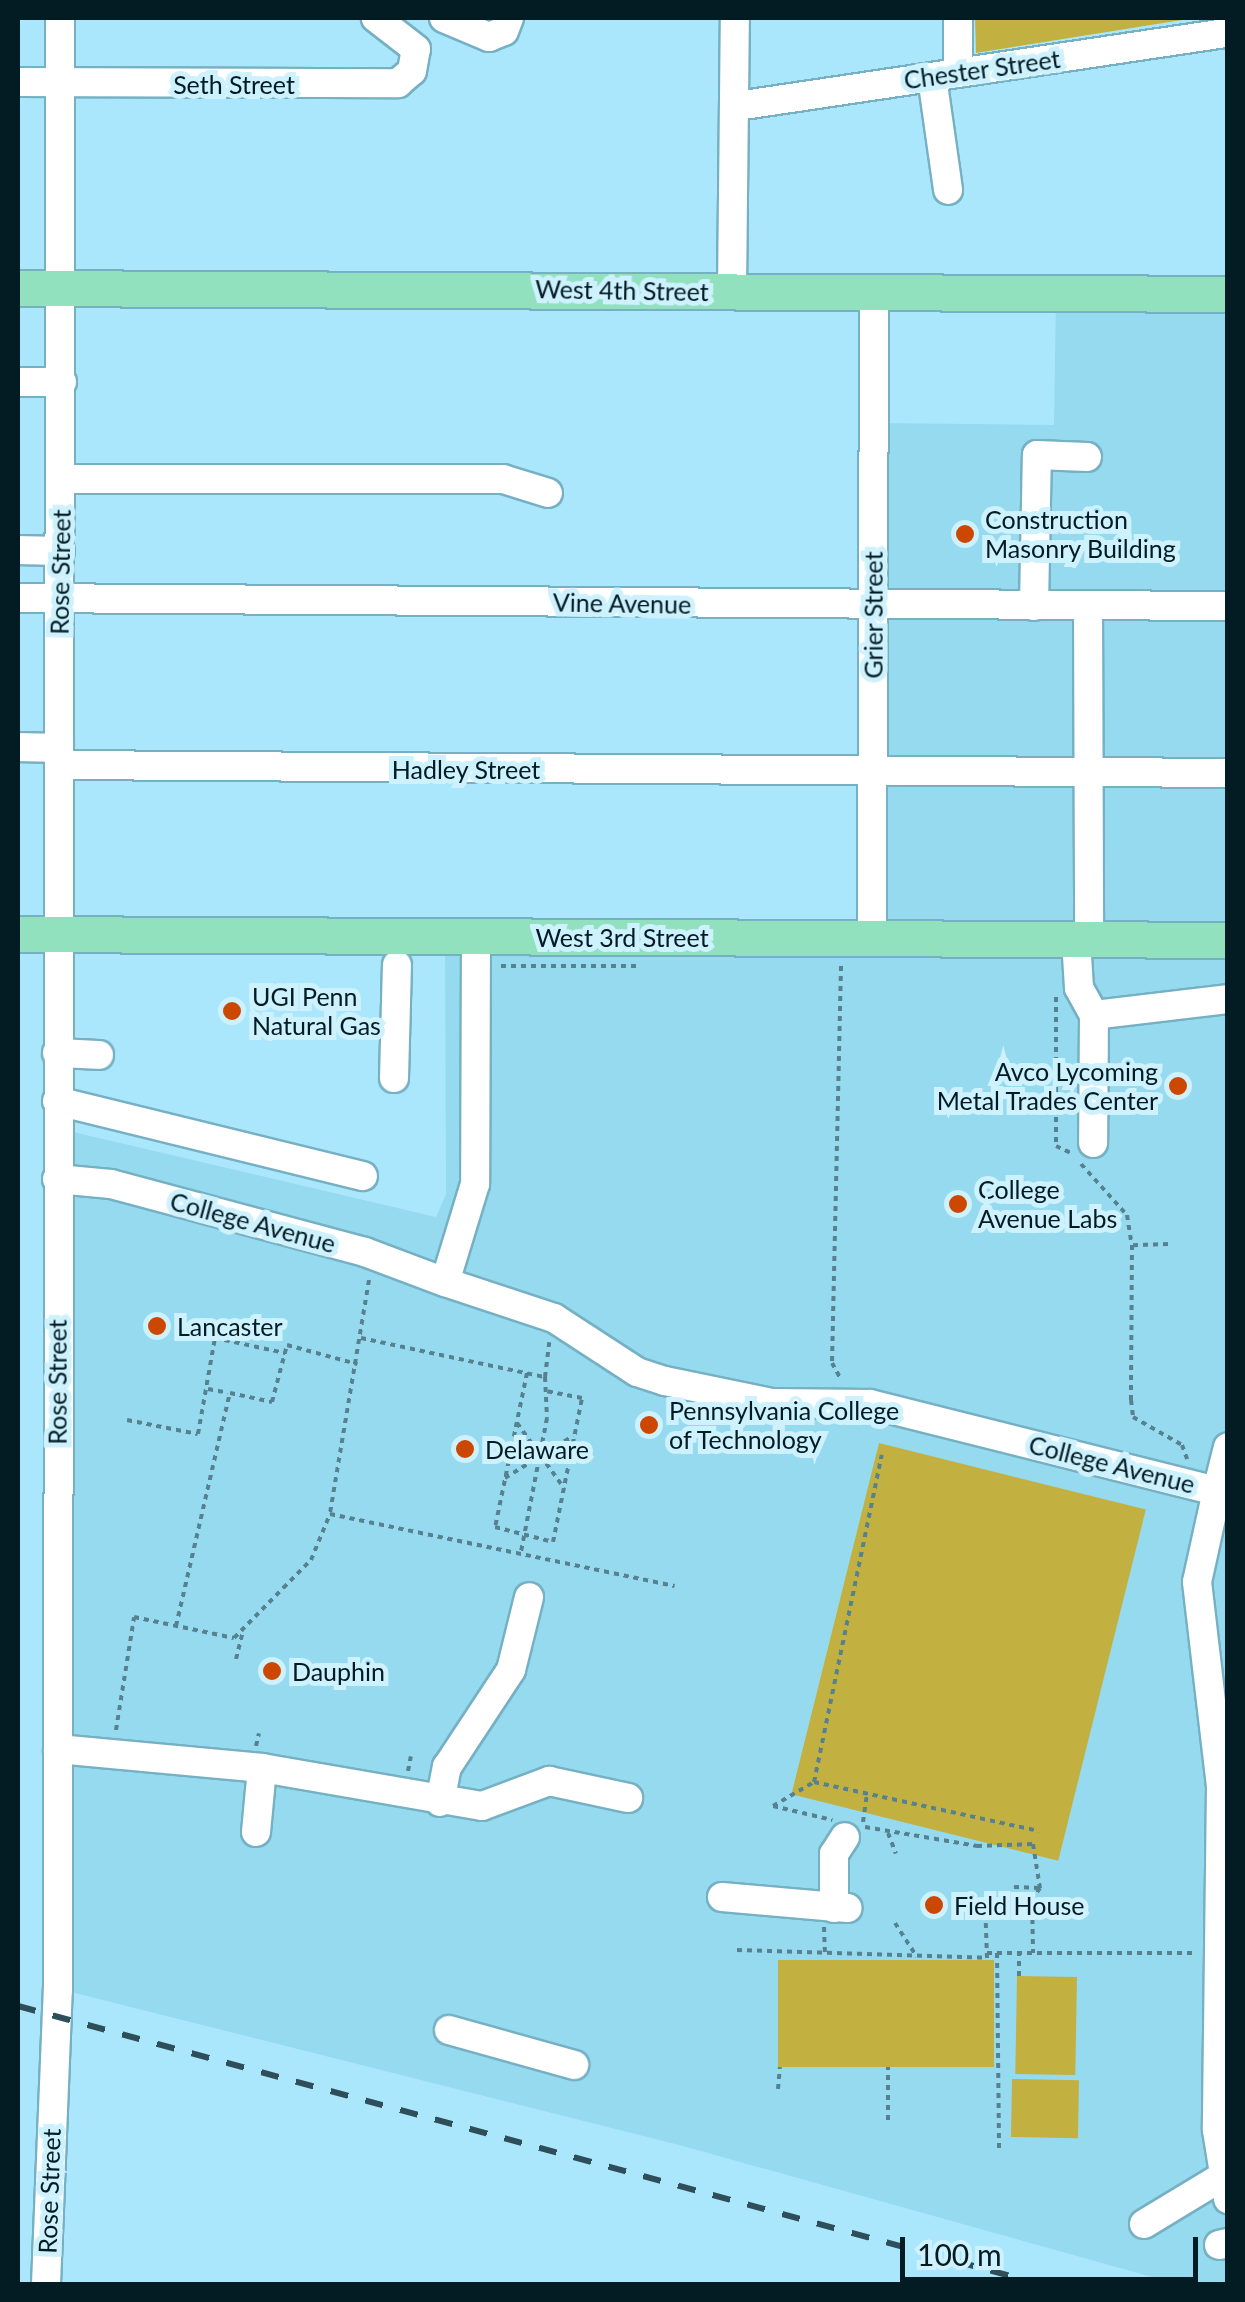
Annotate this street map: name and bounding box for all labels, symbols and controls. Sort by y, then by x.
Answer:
street label: Chester Street [902,43,1062,95]
street label: Seth Street [173,69,295,99]
street label: West 4th Street [535,273,709,307]
place label: Construction Masonry Building [985,505,1176,564]
street label: Rose Street [44,509,76,635]
marker: Construction Masonry Building [954,523,976,545]
street label: Grier Street [858,551,888,679]
street label: Vine Avenue [552,587,692,619]
street label: Hadley Street [391,754,541,784]
street label: West 3rd Street [535,922,709,952]
place label: UGI Penn Natural Gas [252,982,381,1041]
marker: UGI Penn Natural Gas [221,1000,243,1022]
place label: Avco Lycoming Metal Trades Center [936,1057,1158,1116]
marker: Avco Lycoming Metal Trades Center [1167,1075,1189,1097]
place label: College Avenue Labs [978,1175,1117,1234]
street label: College Avenue [167,1185,339,1259]
marker: College Avenue Labs [947,1193,969,1215]
place label: Lancaster [177,1311,283,1341]
marker: Lancaster [146,1315,168,1337]
street label: Rose Street [42,1319,72,1445]
place label: Pennsylvania College of Technology [669,1396,899,1455]
marker: Pennsylvania College of Technology [638,1414,660,1436]
street label: College Avenue [1026,1429,1198,1499]
place label: Delaware [485,1434,589,1464]
marker: Delaware [454,1438,476,1460]
place label: Dauphin [292,1656,385,1686]
marker: Dauphin [261,1660,283,1682]
place label: Field House [954,1890,1084,1920]
marker: Field House [923,1894,945,1916]
street label: Rose Street [32,2128,66,2254]
scale bar [905,2217,1202,2279]
text: 100 m [917,2236,1002,2272]

